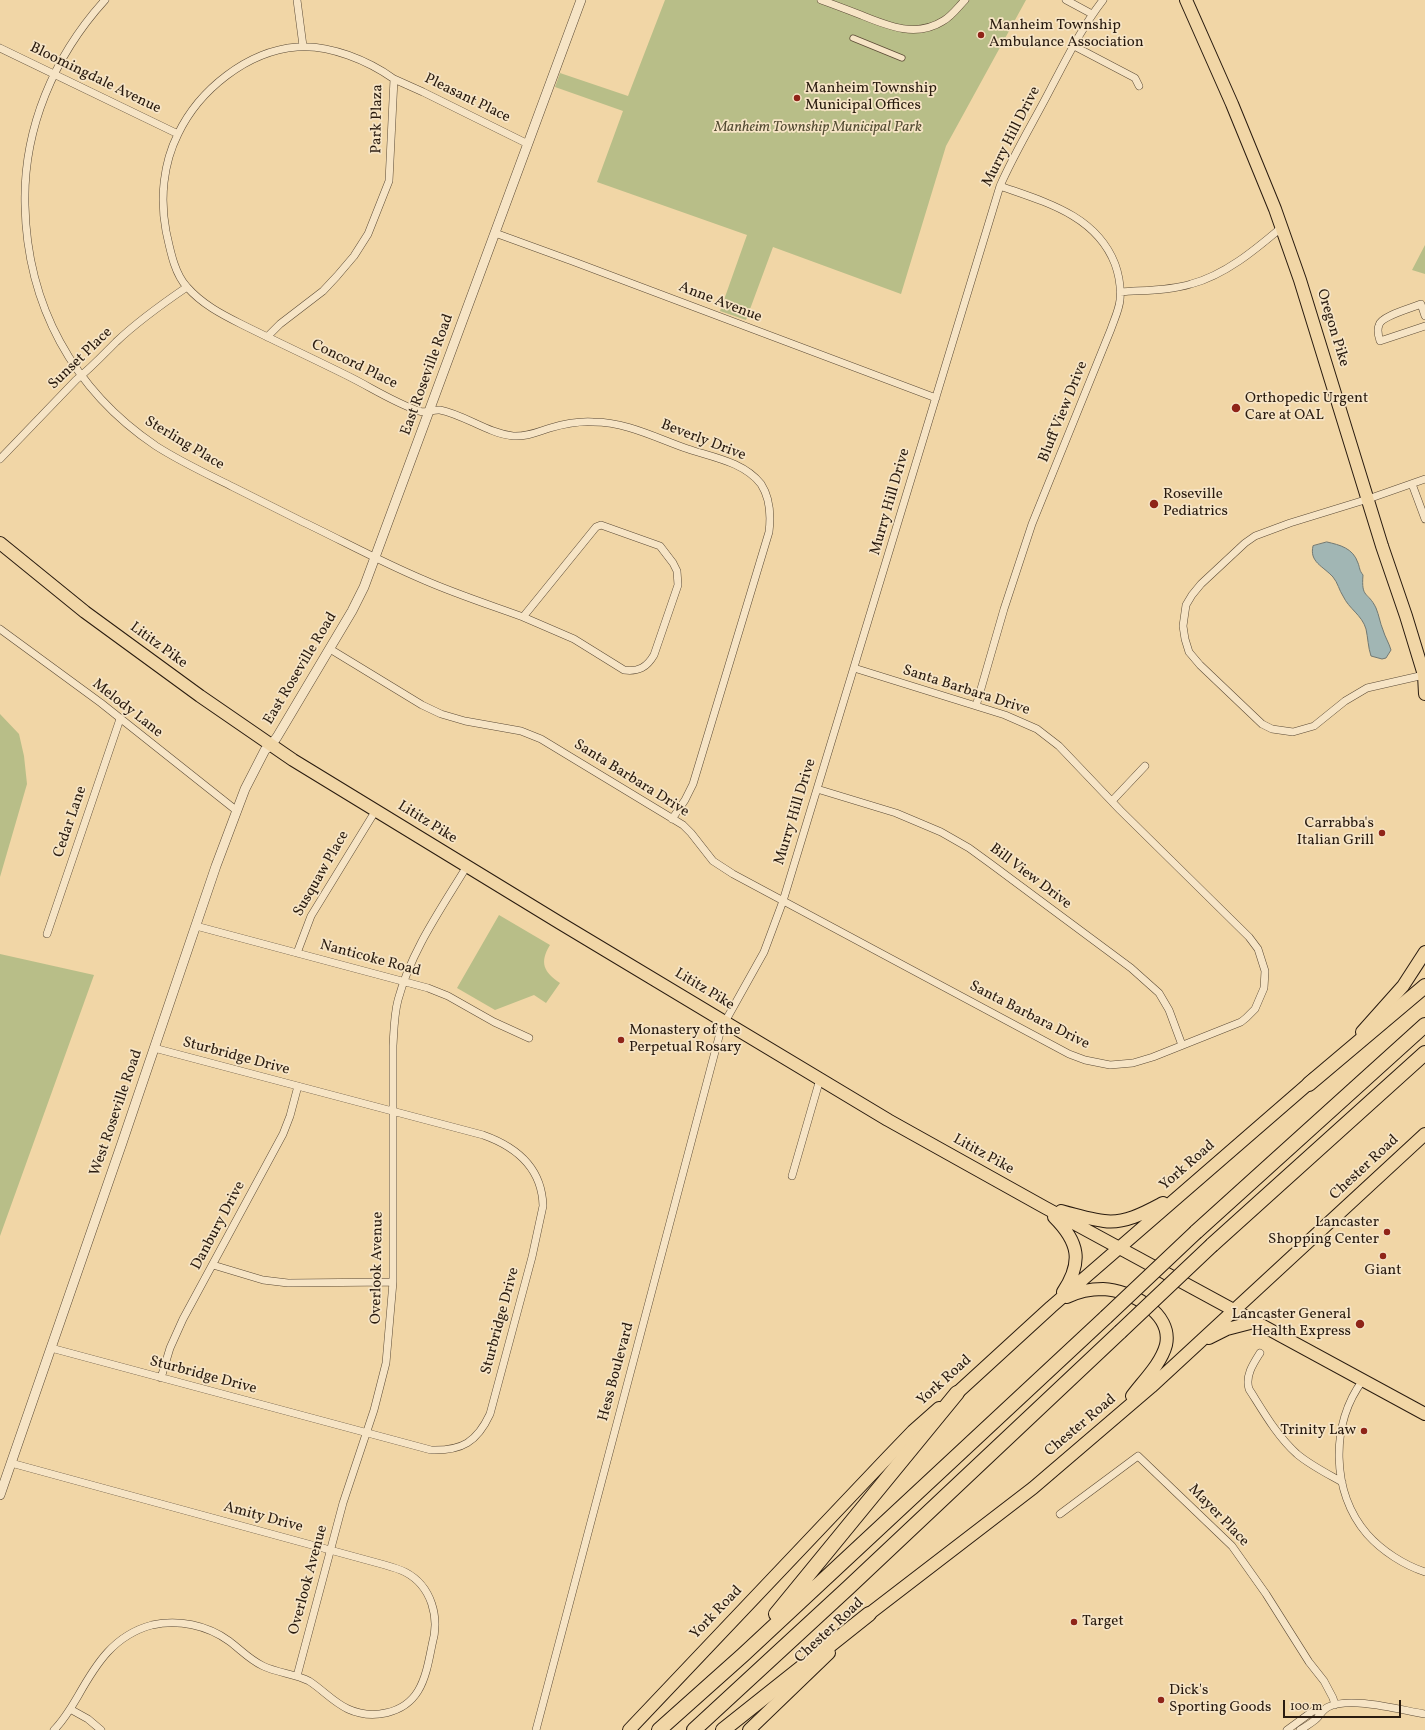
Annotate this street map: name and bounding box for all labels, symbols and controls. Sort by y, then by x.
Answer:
place label: Manheim Township Ambulance Association [989,17,1144,52]
marker: Manheim Township Ambulance Association [976,30,986,40]
street label: Bloomingdale Avenue [26,39,164,119]
street label: Pleasant Place [421,70,513,128]
place label: Manheim Township Municipal Offices [805,80,937,115]
street label: Park Plaza [368,84,388,154]
street label: Murry Hill Drive [979,84,1045,190]
marker: Manheim Township Municipal Offices [792,93,802,103]
park label: Manheim Township Municipal Park [714,119,922,137]
street label: Anne Avenue [676,279,764,327]
street label: Oregon Pike [1312,287,1352,369]
street label: East Roseville Road [398,312,458,438]
street label: Sunset Place [45,324,117,394]
street label: Concord Place [308,336,400,394]
street label: Bluff View Drive [1036,359,1092,465]
place label: Orthopedic Urgent Care at OAL [1245,390,1368,425]
marker: Orthopedic Urgent Care at OAL [1230,402,1242,414]
street label: Sterling Place [141,413,227,475]
street label: Beverly Drive [658,417,748,465]
street label: Murry Hill Drive [867,447,915,557]
place label: Roseville Pediatrics [1163,486,1228,521]
marker: Roseville Pediatrics [1148,498,1160,510]
street label: East Roseville Road [260,610,342,728]
street label: Lititz Pike [126,619,190,673]
street label: Santa Barbara Drive [900,662,1032,720]
street label: Melody Lane [88,676,166,742]
street label: Santa Barbara Drive [570,736,692,822]
street label: Murry Hill Drive [771,757,821,867]
street label: Cedar Lane [50,784,92,860]
street label: Lititz Pike [394,798,460,848]
place label: Carrabba's Italian Grill [1297,815,1374,850]
street label: Susquaw Place [290,828,354,920]
marker: Carrabba's Italian Grill [1377,828,1387,838]
street label: Bill View Drive [985,840,1075,914]
street label: Nanticoke Road [318,937,422,981]
street label: Lititz Pike [671,965,737,1015]
street label: Santa Barbara Drive [966,978,1092,1054]
place label: Monastery of the Perpetual Rosary [629,1022,741,1057]
street label: Sturbridge Drive [180,1034,292,1080]
marker: Monastery of the Perpetual Rosary [616,1035,626,1045]
street label: West Roseville Road [87,1048,147,1178]
street label: Lititz Pike [949,1131,1017,1179]
street label: Chester Road [1327,1132,1403,1204]
street label: York Road [1157,1137,1219,1195]
street label: Danbury Drive [188,1178,250,1274]
street label: Overlook Avenue [368,1212,388,1324]
place label: Lancaster Shopping Center [1268,1214,1379,1249]
marker: Lancaster Shopping Center [1382,1227,1392,1237]
marker: Giant [1378,1251,1388,1261]
place label: Giant [1364,1262,1402,1280]
street label: Sturbridge Drive [478,1265,524,1377]
place label: Lancaster General Health Express [1232,1306,1351,1341]
marker: Lancaster General Health Express [1354,1318,1366,1330]
street label: Hess Boulevard [595,1321,639,1423]
street label: York Road [914,1352,976,1410]
street label: Sturbridge Drive [147,1353,259,1399]
street label: Chester Road [1042,1391,1120,1461]
place label: Trinity Law [1280,1422,1356,1440]
marker: Trinity Law [1359,1426,1369,1436]
street label: Mayer Place [1184,1481,1252,1551]
street label: Amity Drive [221,1499,305,1537]
street label: Overlook Avenue [286,1523,332,1637]
street label: York Road [687,1583,747,1643]
street label: Chester Road [792,1595,868,1667]
place label: Target [1082,1613,1124,1631]
marker: Target [1069,1617,1079,1627]
place label: Dick's Sporting Goods [1169,1682,1271,1717]
scale bar [1285,1692,1403,1718]
marker: Dick's Sporting Goods [1156,1695,1166,1705]
text: 100 m [1290,1699,1322,1715]

